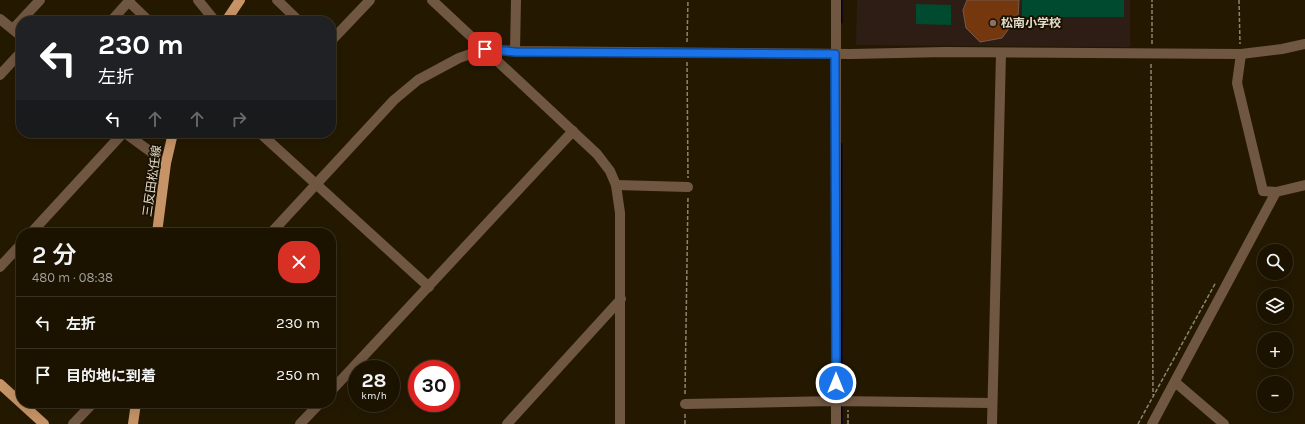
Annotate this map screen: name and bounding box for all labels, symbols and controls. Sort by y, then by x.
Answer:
place label: 松南小学校 [1001,16,1061,30]
marker: 松南小学校 [988,18,998,28]
text: 230 m [98,28,184,61]
icon: left [32,32,84,84]
pin [468,32,502,66]
icon: arrive [474,38,496,60]
text: 左折 [98,66,134,88]
icon: left [102,108,124,130]
icon: ahead [144,108,166,130]
icon: ahead [186,108,208,130]
icon: right [228,108,250,130]
street label: 三反田松任線 [140,144,164,218]
text: 2 分 [32,241,76,269]
button: close [278,241,320,283]
map controls [1257,244,1293,412]
button: search [1257,244,1293,280]
text: 480 m · 08:38 [32,270,113,285]
button: layers [1257,288,1293,324]
icon: left [32,312,54,334]
text: 230 m [276,314,320,332]
text: 左折 [66,315,96,333]
button: + [1257,332,1293,368]
speed limit sign: 30 [408,360,460,412]
position arrow [815,362,857,404]
icon: arrive [32,364,54,386]
text: 250 m [276,366,320,384]
text: 目的地に到着 [66,367,156,385]
text: 28 [361,369,387,392]
button: − [1257,376,1293,412]
text: km/h [361,390,387,402]

